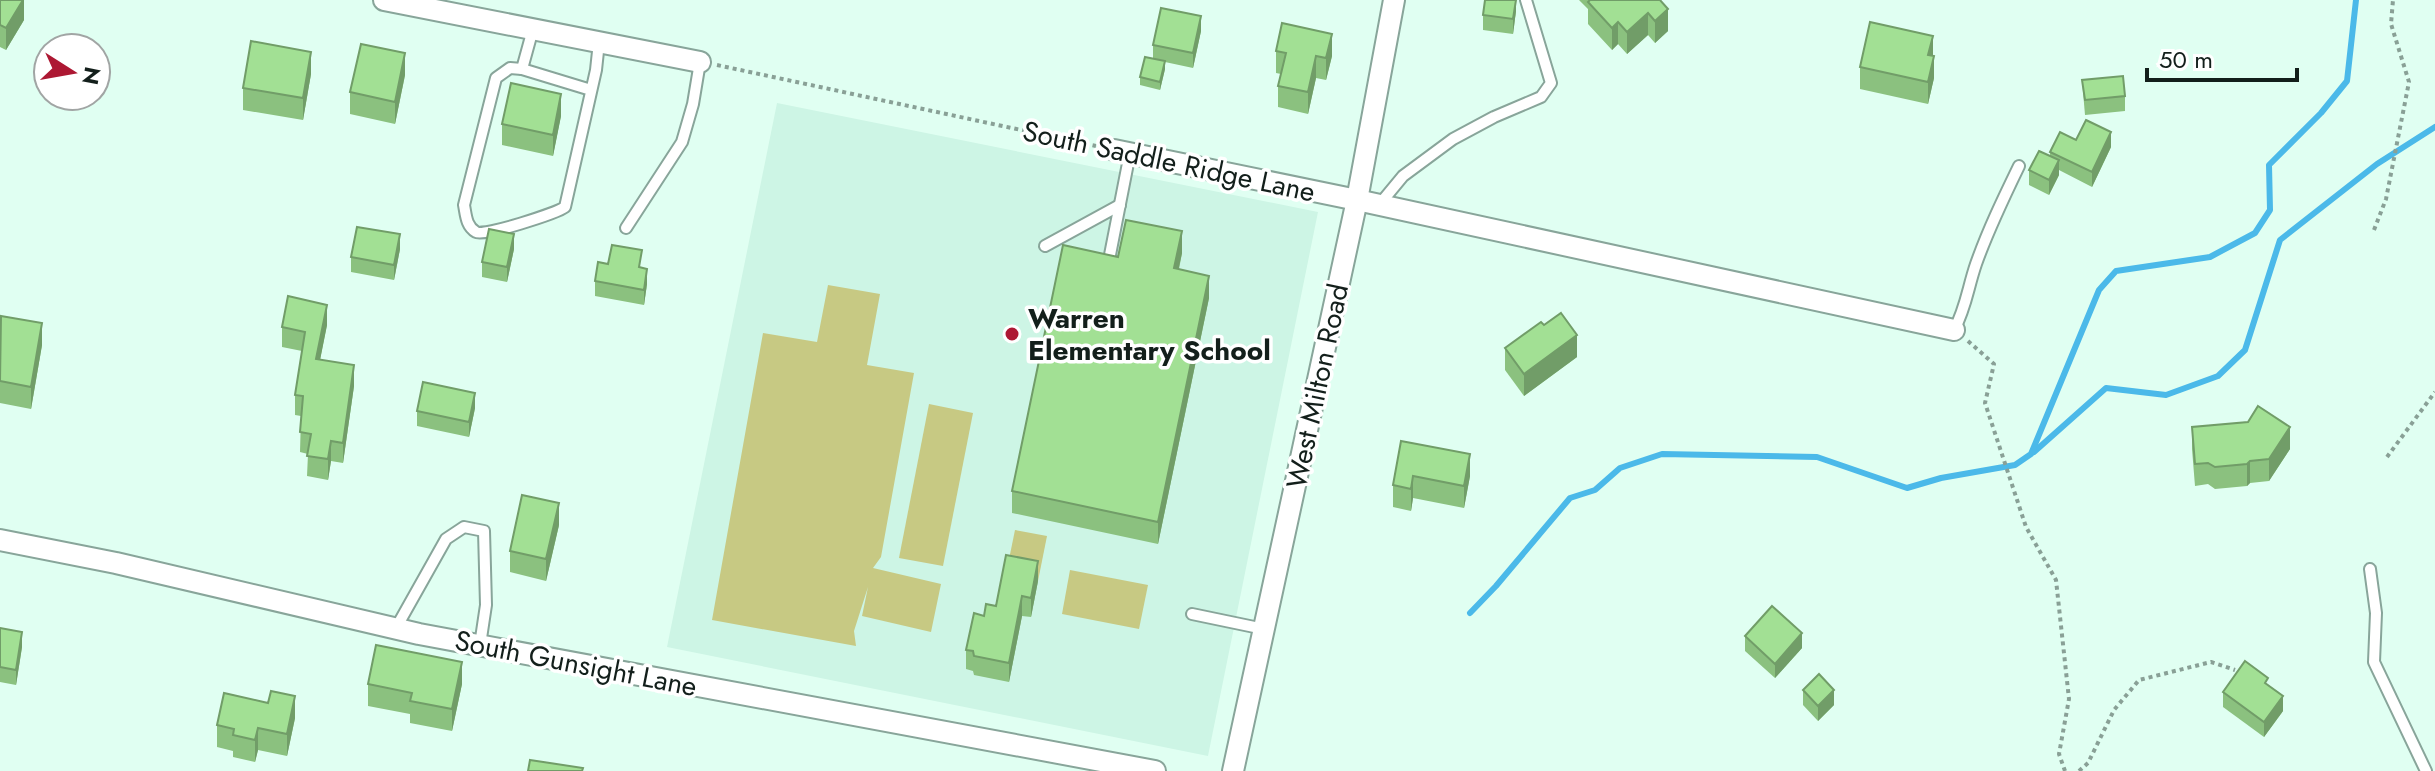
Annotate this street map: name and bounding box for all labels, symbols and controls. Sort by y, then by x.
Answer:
north arrow [32,32,112,112]
scale bar [2147,32,2297,82]
text: 50 m [2159,42,2213,77]
text: N [74,64,109,87]
street label: South Saddle Ridge Lane [1019,110,1319,213]
street label: West Milton Road [1276,280,1359,492]
place label: Warren Elementary School [1028,298,1271,371]
marker: Warren Elementary School [1003,325,1021,343]
street label: South Gunsight Lane [451,620,700,707]

